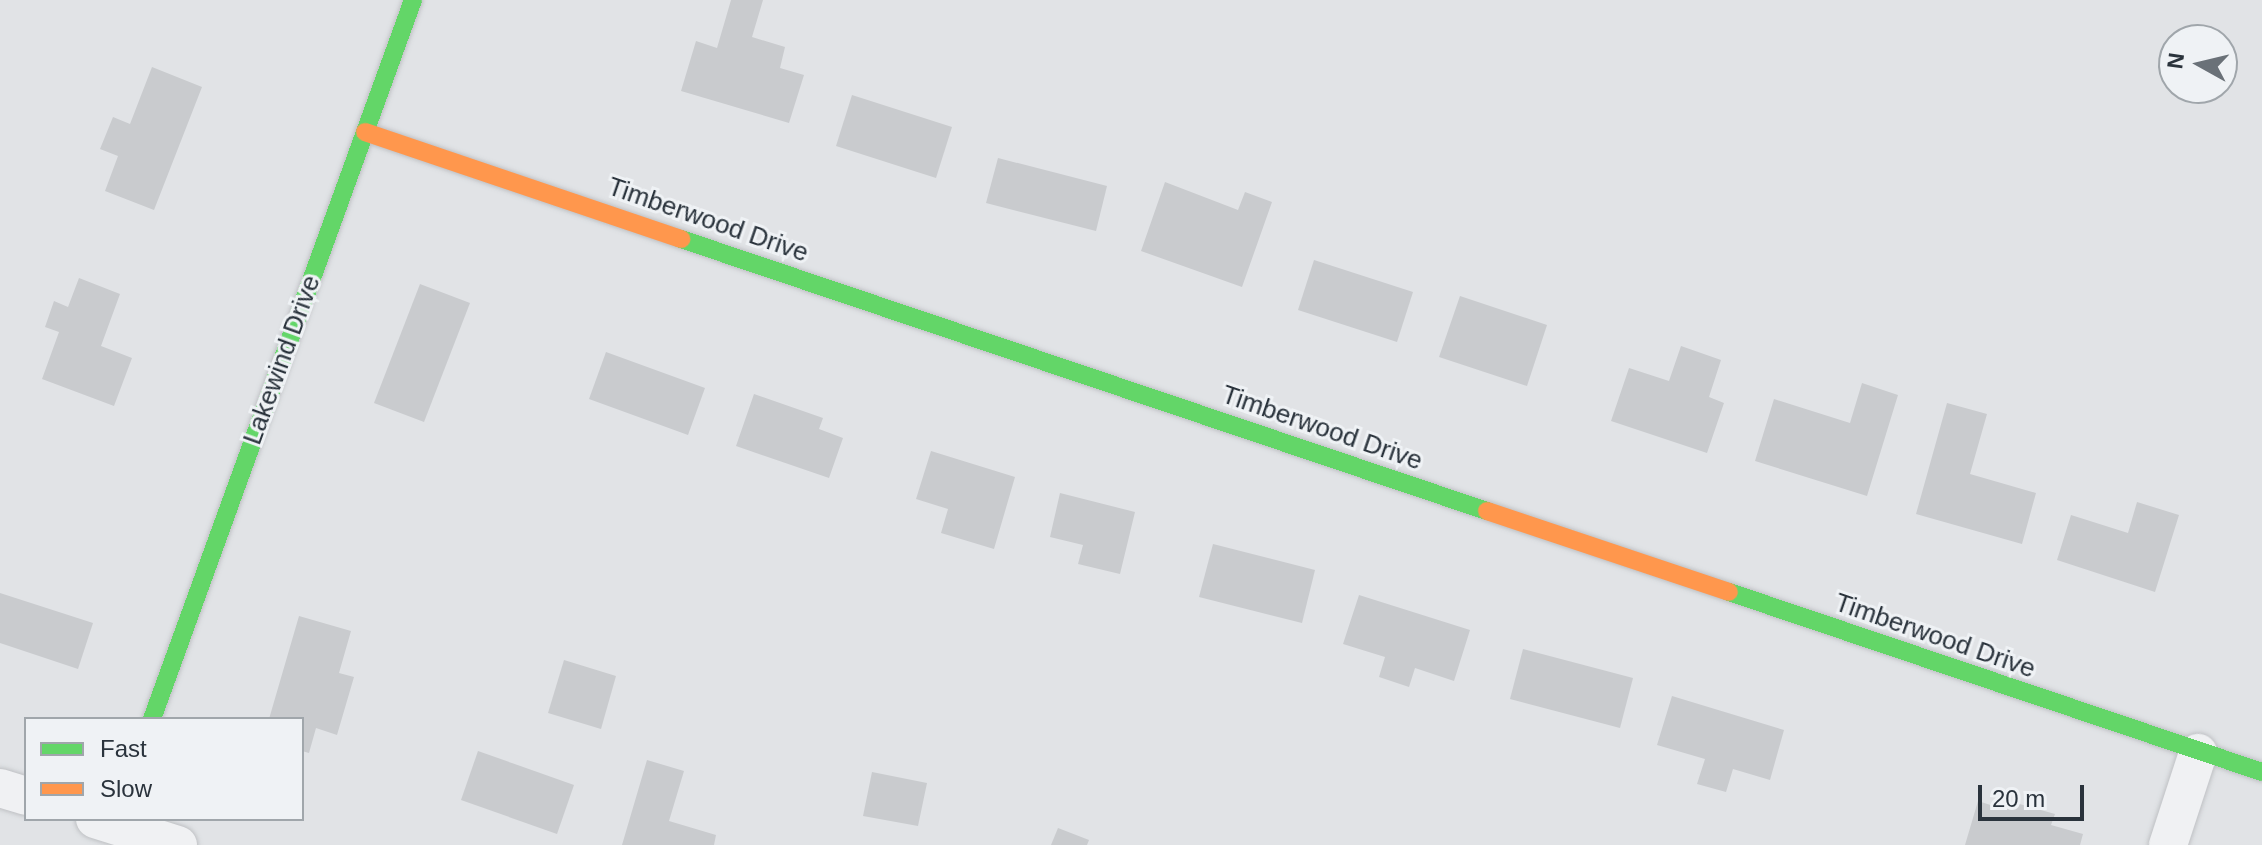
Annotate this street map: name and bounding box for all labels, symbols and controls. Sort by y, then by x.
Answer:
north arrow [2158,24,2238,104]
text: N [2162,51,2189,70]
street label: Timberwood Drive [604,171,812,269]
street label: Lakewind Drive [237,271,327,449]
street label: Timberwood Drive [1218,379,1426,477]
street label: Timberwood Drive [1831,587,2039,685]
legend [24,717,304,821]
text: Fast [100,735,147,762]
scale bar [1982,769,2088,819]
text: Slow [100,775,152,802]
text: 20 m [1992,785,2045,812]

